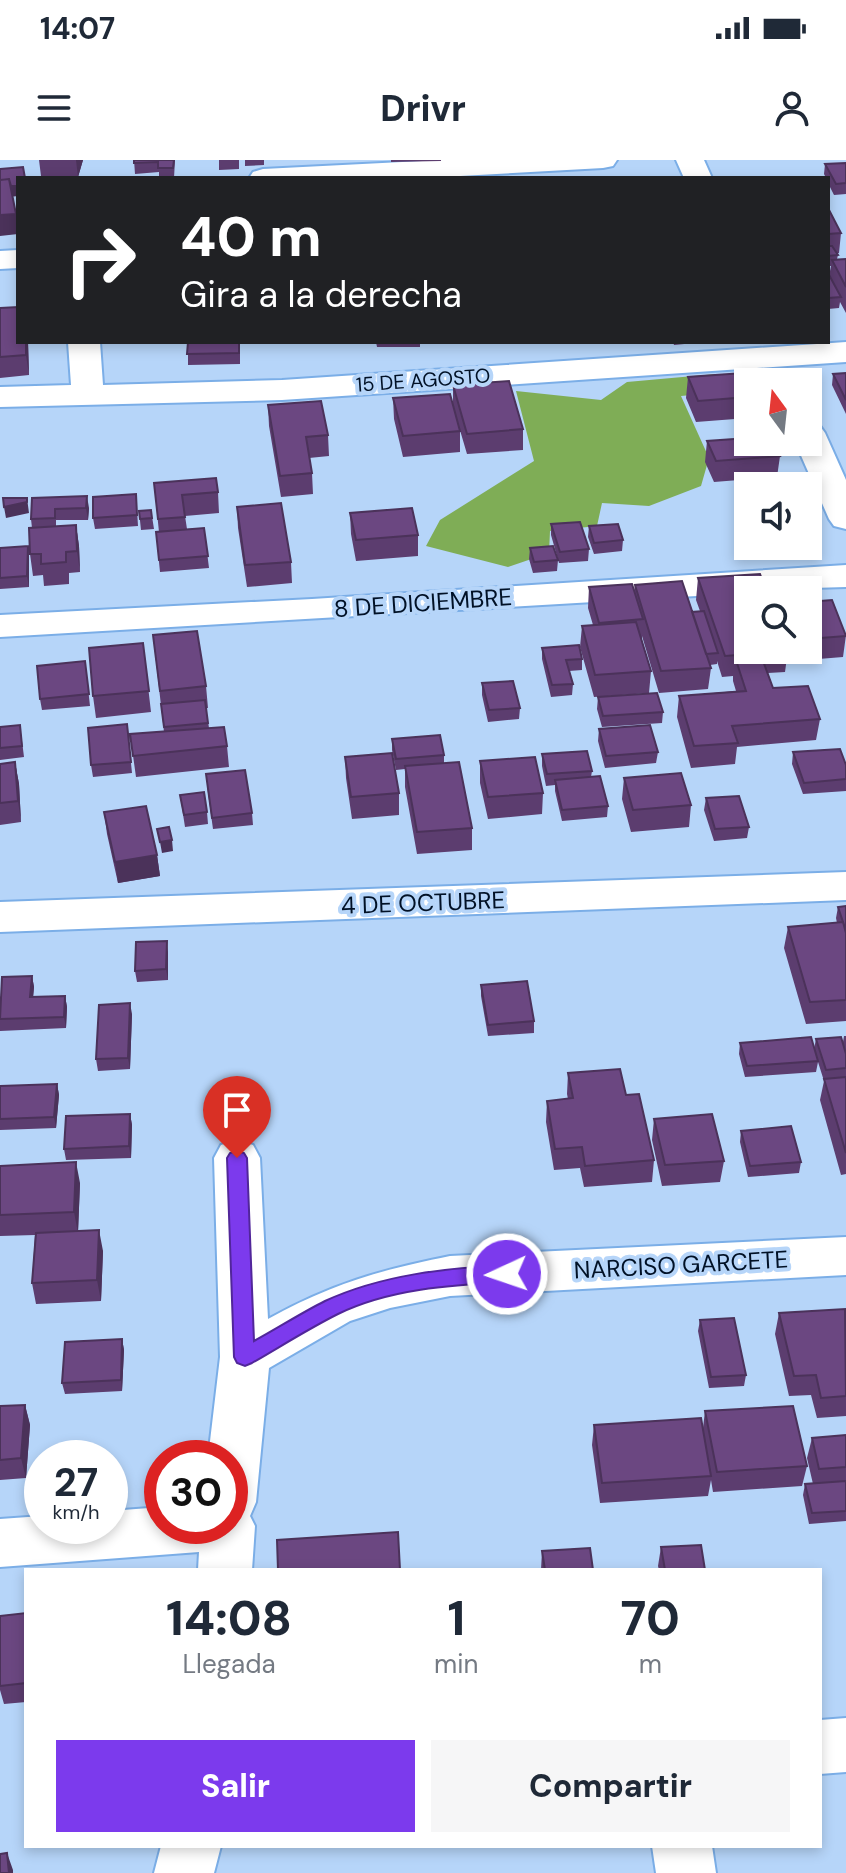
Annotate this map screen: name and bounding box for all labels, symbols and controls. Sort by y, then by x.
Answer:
text: 14:07 [40,9,115,48]
text: Drivr [380,85,466,132]
icon: menu [32,86,76,130]
icon: person [770,86,814,130]
text: 40 m [180,200,322,273]
icon: right [48,208,152,312]
text: Gira a la derecha [180,271,462,318]
street label: 15 DE AGOSTO [355,362,491,398]
north arrow [734,368,822,456]
map controls [734,368,822,664]
button: sound [734,472,822,560]
button: search [734,576,822,664]
street label: 8 DE DICIEMBRE [333,581,513,624]
street label: 4 DE OCTUBRE [340,884,506,921]
pin [203,1076,271,1158]
icon: arrive [215,1088,259,1132]
position arrow [465,1232,549,1316]
street label: NARCISO GARCETE [573,1243,789,1286]
speed limit sign: 30 [144,1440,248,1544]
text: 27 [54,1456,98,1508]
text: km/h [52,1499,100,1525]
text: 14:08 [166,1587,292,1650]
text: 1 [447,1587,465,1650]
text: 70 [621,1587,680,1650]
text: Llegada [182,1647,276,1681]
text: min [434,1647,478,1681]
text: m [639,1647,662,1681]
button: Salir [56,1740,415,1832]
button: Compartir [431,1740,790,1832]

